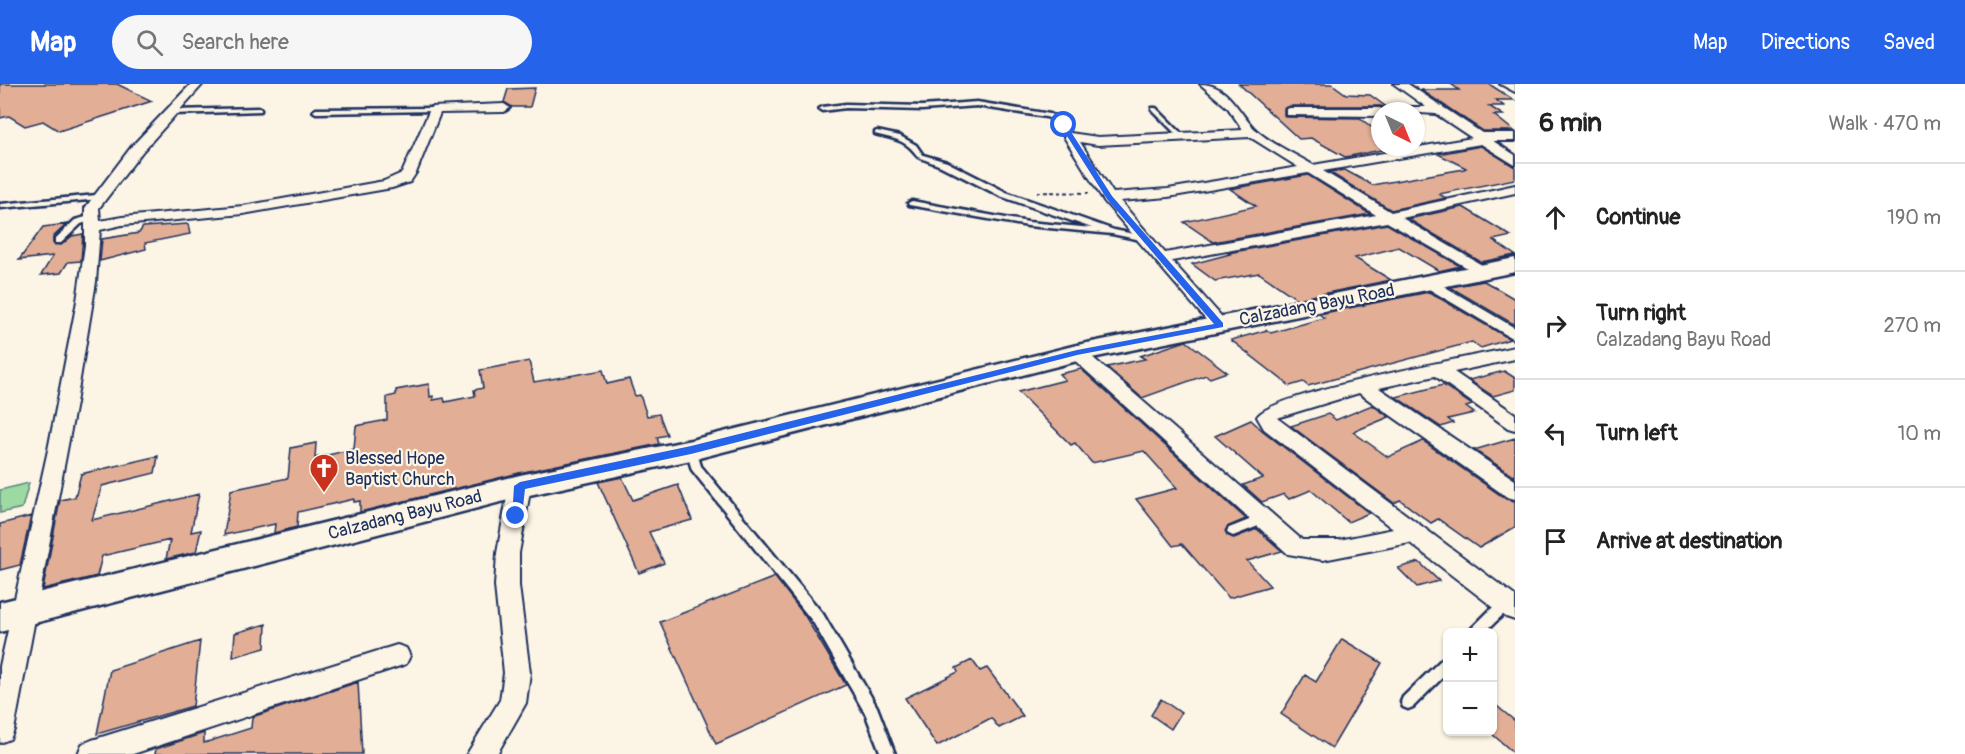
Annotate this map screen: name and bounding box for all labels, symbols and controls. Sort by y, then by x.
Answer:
search box [112,15,532,69]
text: Map [30,25,76,60]
icon: search [133,26,166,59]
text: Search here [181,28,289,56]
text: Map [1693,29,1728,56]
text: Directions [1761,29,1850,56]
text: Saved [1883,29,1935,56]
north arrow [1371,102,1425,156]
text: 6 min [1539,107,1602,139]
route start [1050,111,1076,137]
text: Walk · 470 m [1828,111,1941,136]
icon: ahead [1539,201,1572,234]
text: Continue [1596,203,1680,231]
text: 190 m [1887,205,1941,230]
street label: Calzadang Bayu Road [1237,279,1397,331]
text: Turn right [1596,299,1686,327]
icon: right [1539,309,1572,342]
text: 270 m [1883,313,1941,338]
text: Calzadang Bayu Road [1596,327,1771,352]
icon: left [1539,417,1572,450]
text: Turn left [1596,419,1678,447]
text: 10 m [1897,421,1941,446]
place label: Blessed Hope Baptist Church [345,447,454,491]
church icon: Blessed Hope Baptist Church [308,452,340,494]
street label: Calzadang Bayu Road [326,485,484,545]
route end [502,502,528,528]
icon: arrive [1539,525,1572,558]
text: Arrive at destination [1596,527,1782,555]
map controls [1443,628,1497,736]
button: + [1443,628,1497,682]
button: − [1443,682,1497,736]

